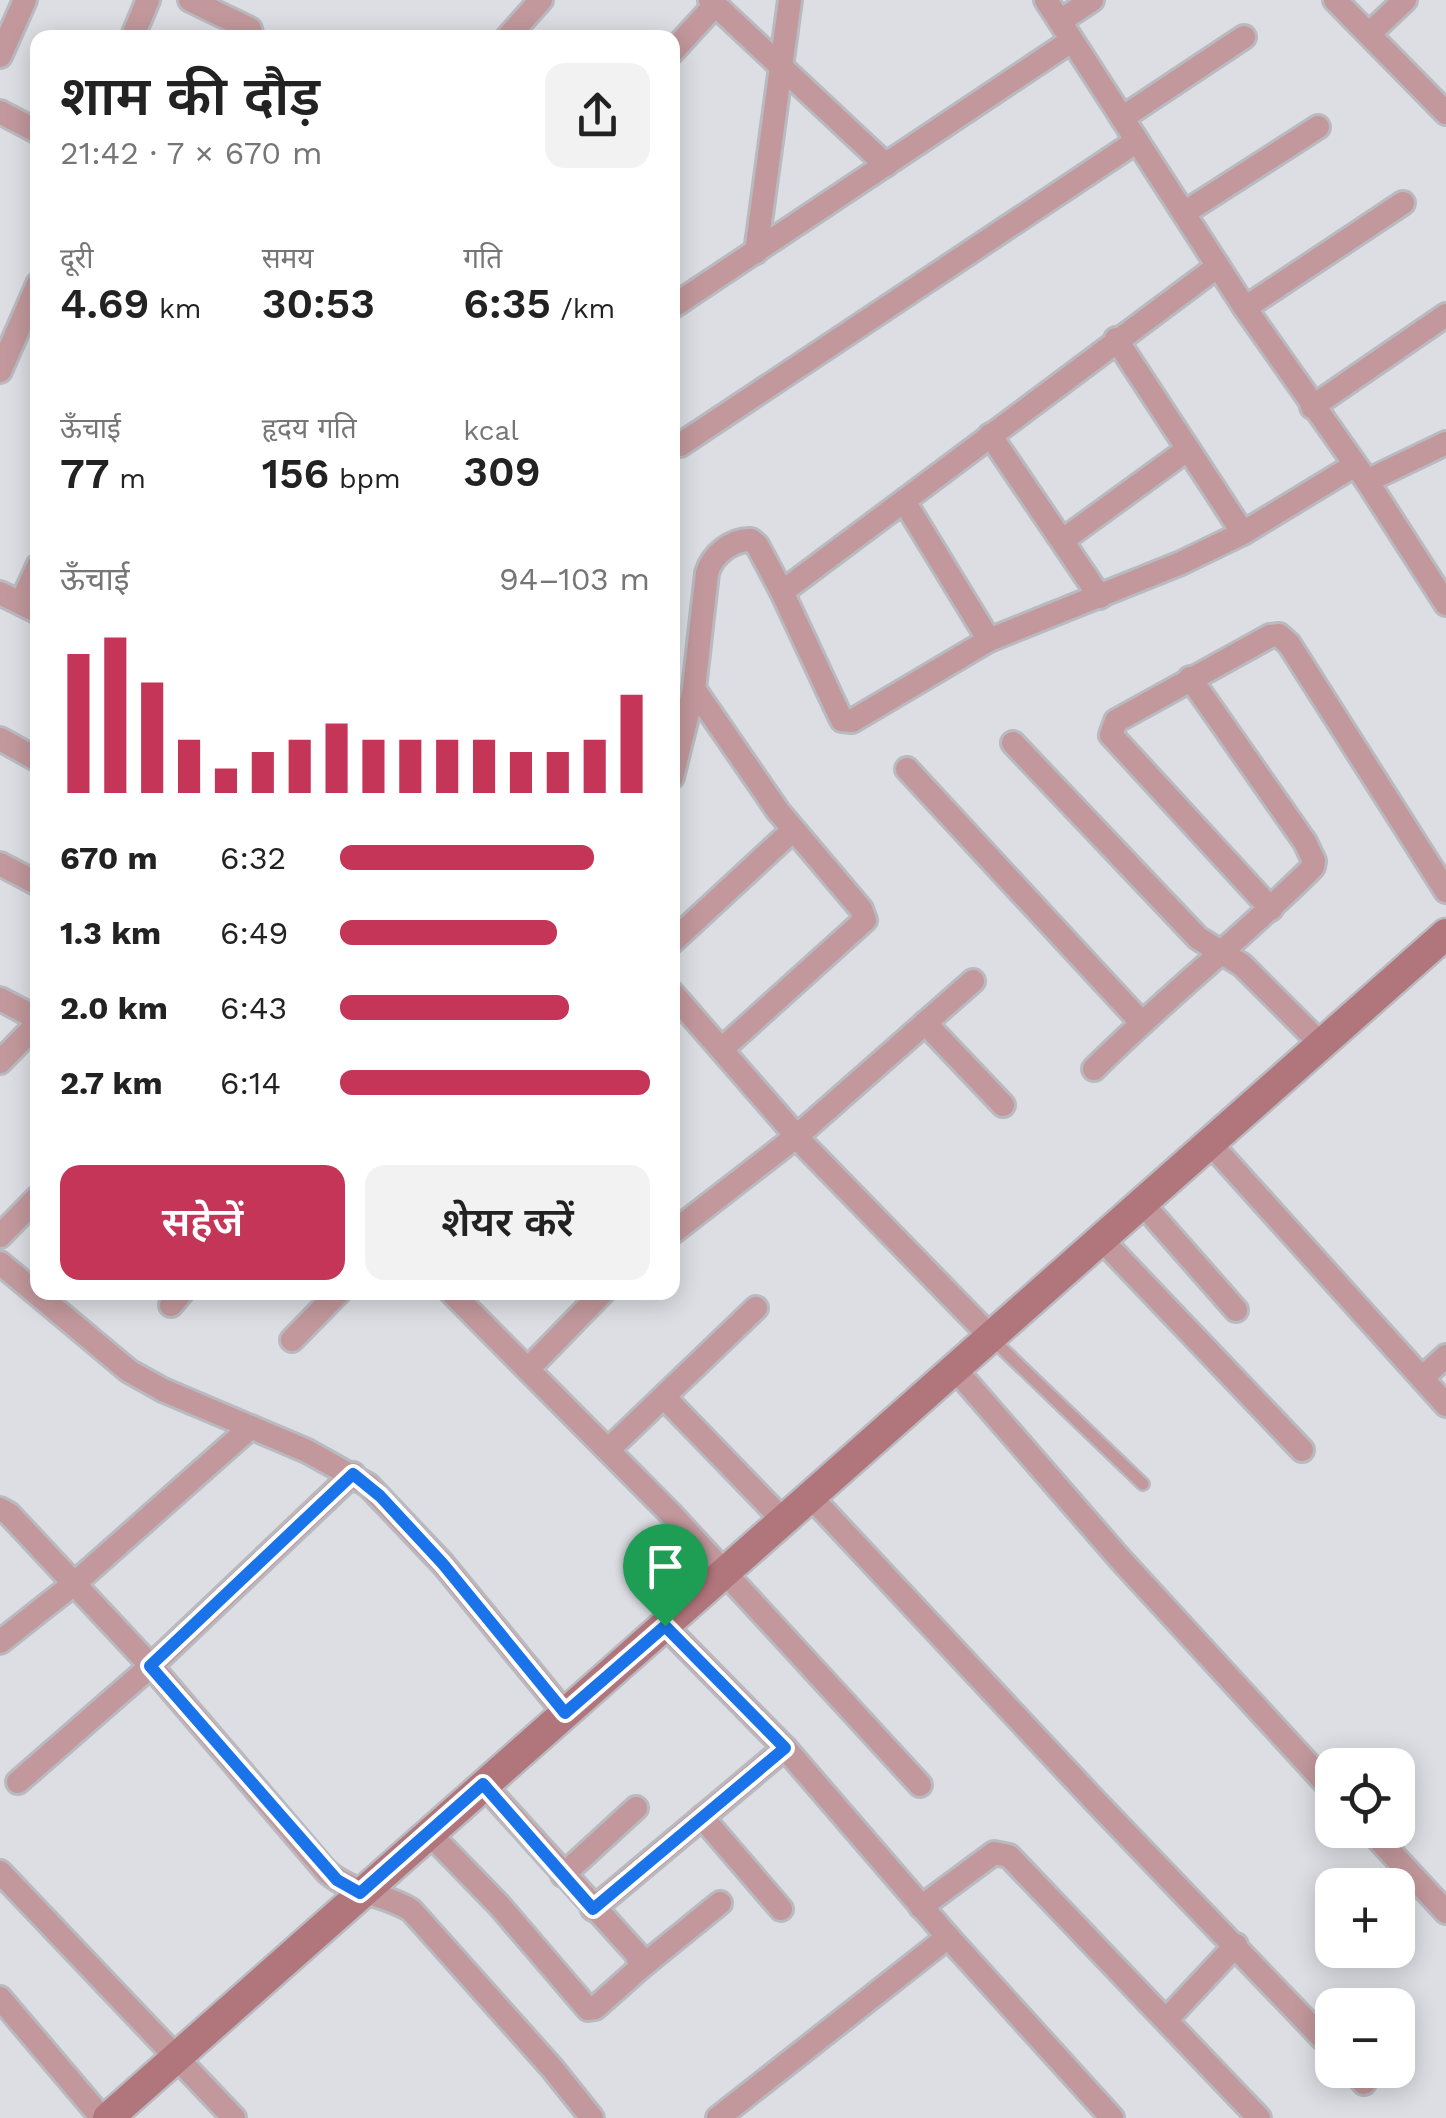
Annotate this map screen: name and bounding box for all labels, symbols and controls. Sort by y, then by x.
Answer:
button: share [545,63,650,168]
text: शाम की दौड़ [60,64,320,128]
text: 21:42 · 7 × 670 m [60,134,323,172]
text: दूरी [60,242,94,275]
text: समय [262,242,314,275]
text: गति [463,242,502,275]
text: 4.69 [60,279,149,328]
text: 30:53 [262,279,375,328]
text: 6:35 [463,279,551,328]
text: km [149,292,201,325]
text: /km [551,292,615,325]
text: ऊँचाई [60,412,121,445]
text: हृदय गति [262,412,357,445]
text: kcal [463,414,519,447]
text: 309 [463,447,541,496]
text: 77 [60,449,110,498]
text: 156 [262,449,329,498]
text: m [110,462,146,495]
text: bpm [329,462,401,495]
text: ऊँचाई [60,560,129,598]
text: 94–103 m [499,560,650,598]
text: 670 m [60,839,158,877]
text: 6:32 [220,839,286,877]
text: 1.3 km [60,914,161,952]
text: 6:49 [220,914,288,952]
text: 2.0 km [60,989,168,1027]
text: 6:43 [220,989,287,1027]
text: 2.7 km [60,1064,163,1102]
text: 6:14 [220,1064,281,1102]
button: सहेजें [60,1165,345,1280]
button: शेयर करें [365,1165,650,1280]
pin [623,1524,708,1627]
icon: arrive [638,1539,693,1594]
map controls [1315,1748,1415,2088]
button: locate [1315,1748,1415,1848]
button: + [1315,1868,1415,1968]
button: − [1315,1988,1415,2088]

